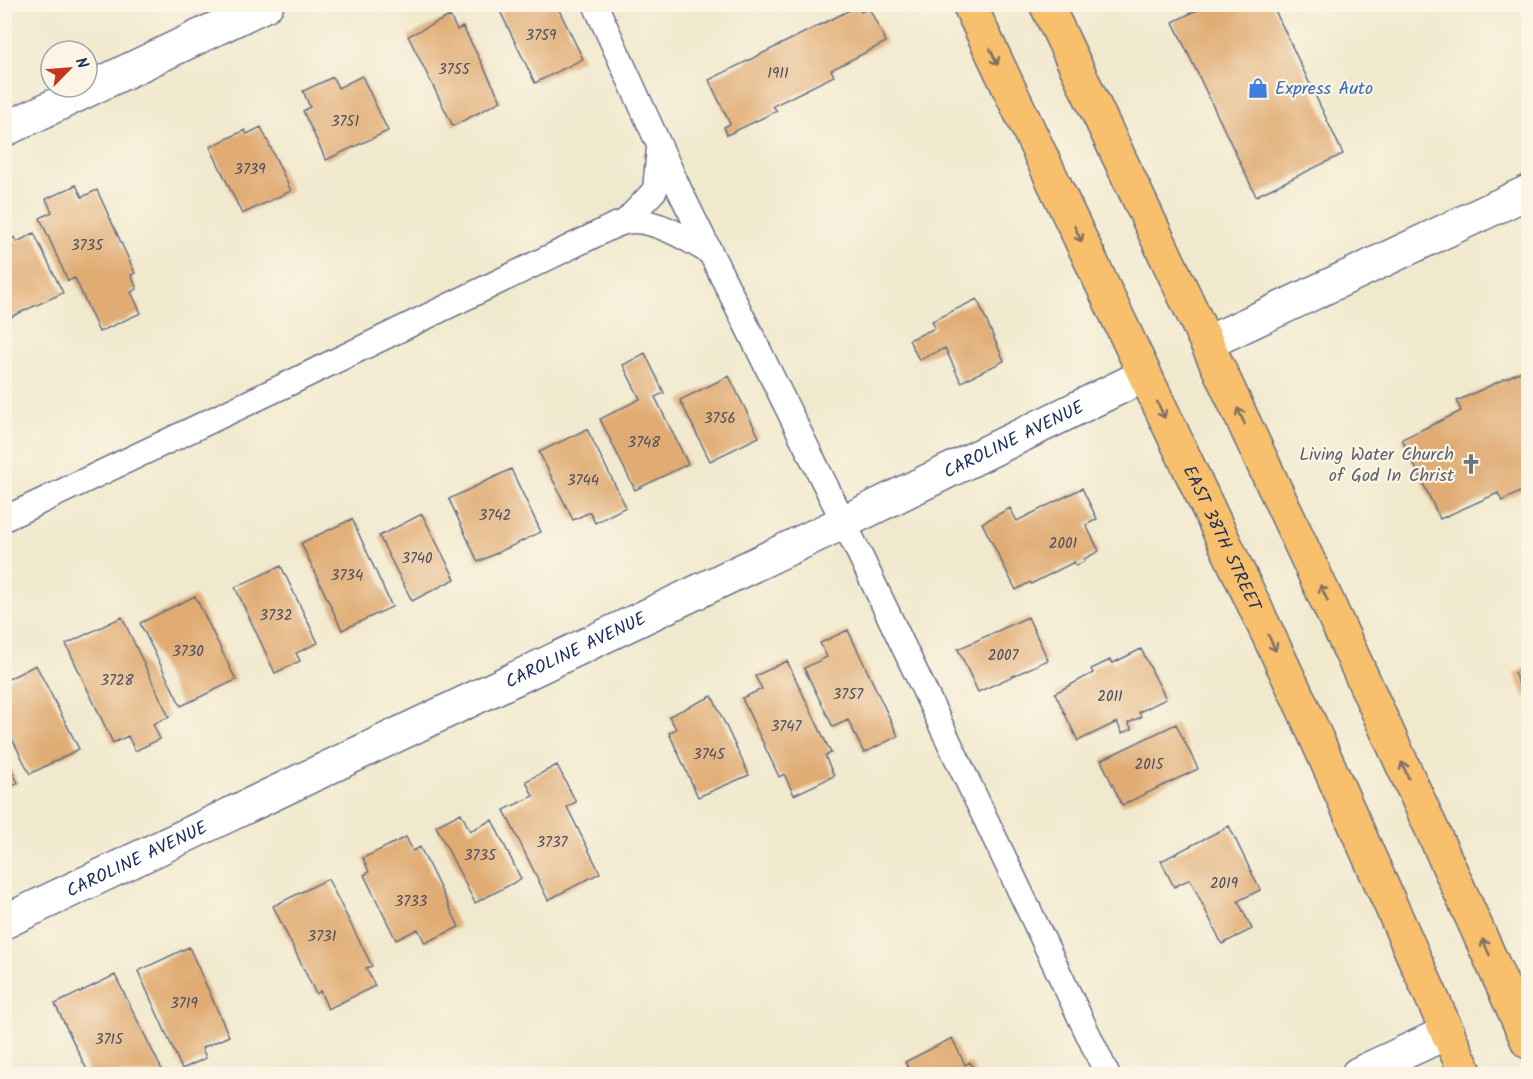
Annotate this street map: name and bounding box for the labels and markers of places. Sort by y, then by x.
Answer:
place label: Express Auto [1275,75,1373,104]
shop icon: Express Auto [1246,76,1270,100]
place label: Living Water Church of God In Christ [1299,441,1455,491]
church icon: Living Water Church of God In Christ [1459,452,1483,476]

